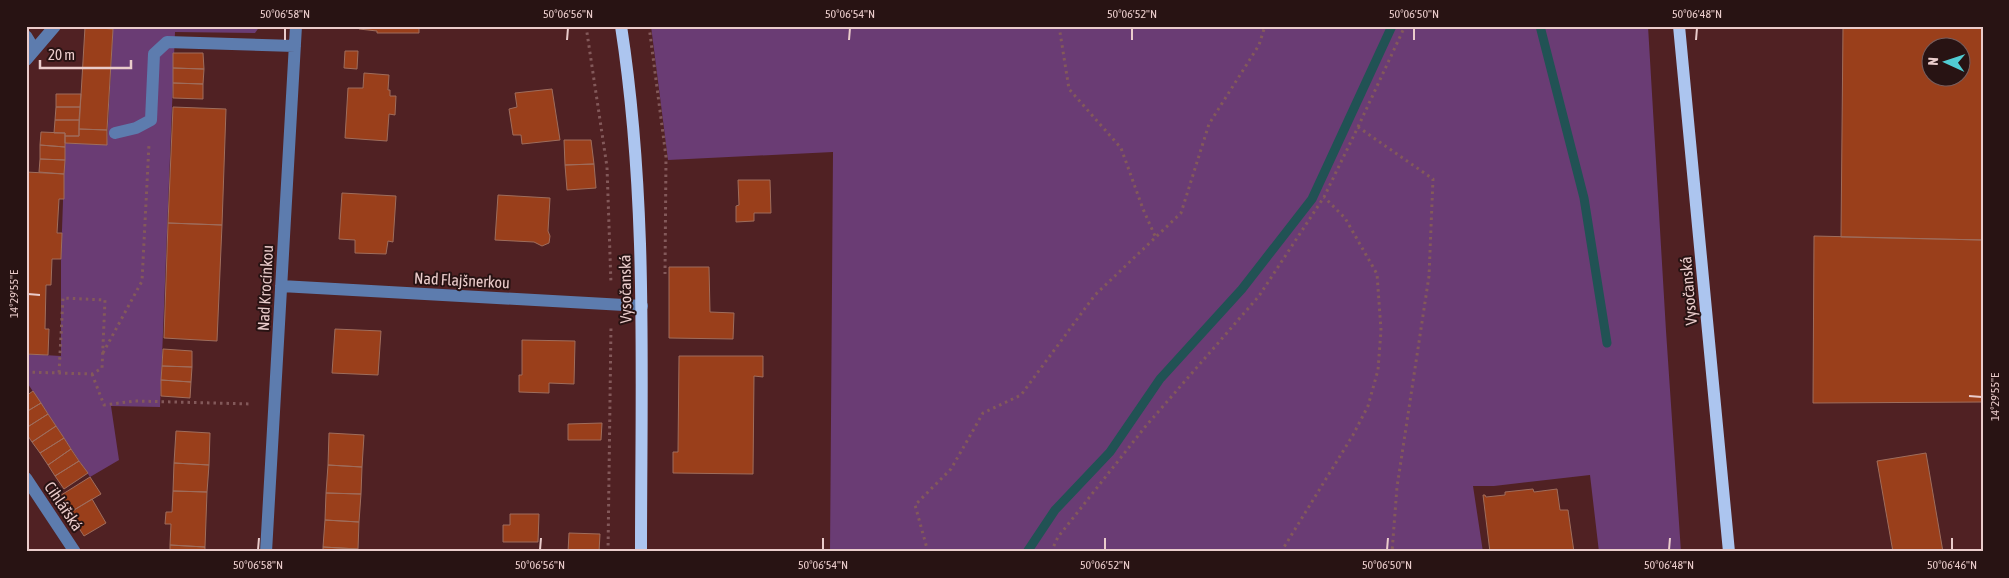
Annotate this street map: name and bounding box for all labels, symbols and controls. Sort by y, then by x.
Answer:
text: 50°06'58"N [260,7,310,21]
text: 50°06'56"N [543,7,593,21]
text: 50°06'54"N [825,7,875,21]
text: 50°06'52"N [1107,7,1157,21]
text: 50°06'50"N [1389,7,1439,21]
text: 50°06'48"N [1672,7,1722,21]
scale bar [40,38,131,70]
north arrow [1922,38,1972,88]
text: 20 m [48,46,75,63]
text: N [1925,57,1941,66]
street label: Nad Krocínkou [254,245,276,331]
street label: Vysočanská [615,254,636,324]
street label: Vysočanská [1676,256,1701,326]
street label: Nad Flajšnerkou [414,269,510,292]
text: 14°29'55"E [7,270,21,318]
text: 14°29'55"E [1988,373,2002,421]
street label: Cihlářská [41,478,87,534]
text: 50°06'58"N [233,558,283,572]
text: 50°06'56"N [515,558,565,572]
text: 50°06'54"N [798,558,848,572]
text: 50°06'52"N [1080,558,1130,572]
text: 50°06'50"N [1362,558,1412,572]
text: 50°06'48"N [1644,558,1694,572]
text: 50°06'46"N [1927,558,1977,572]

